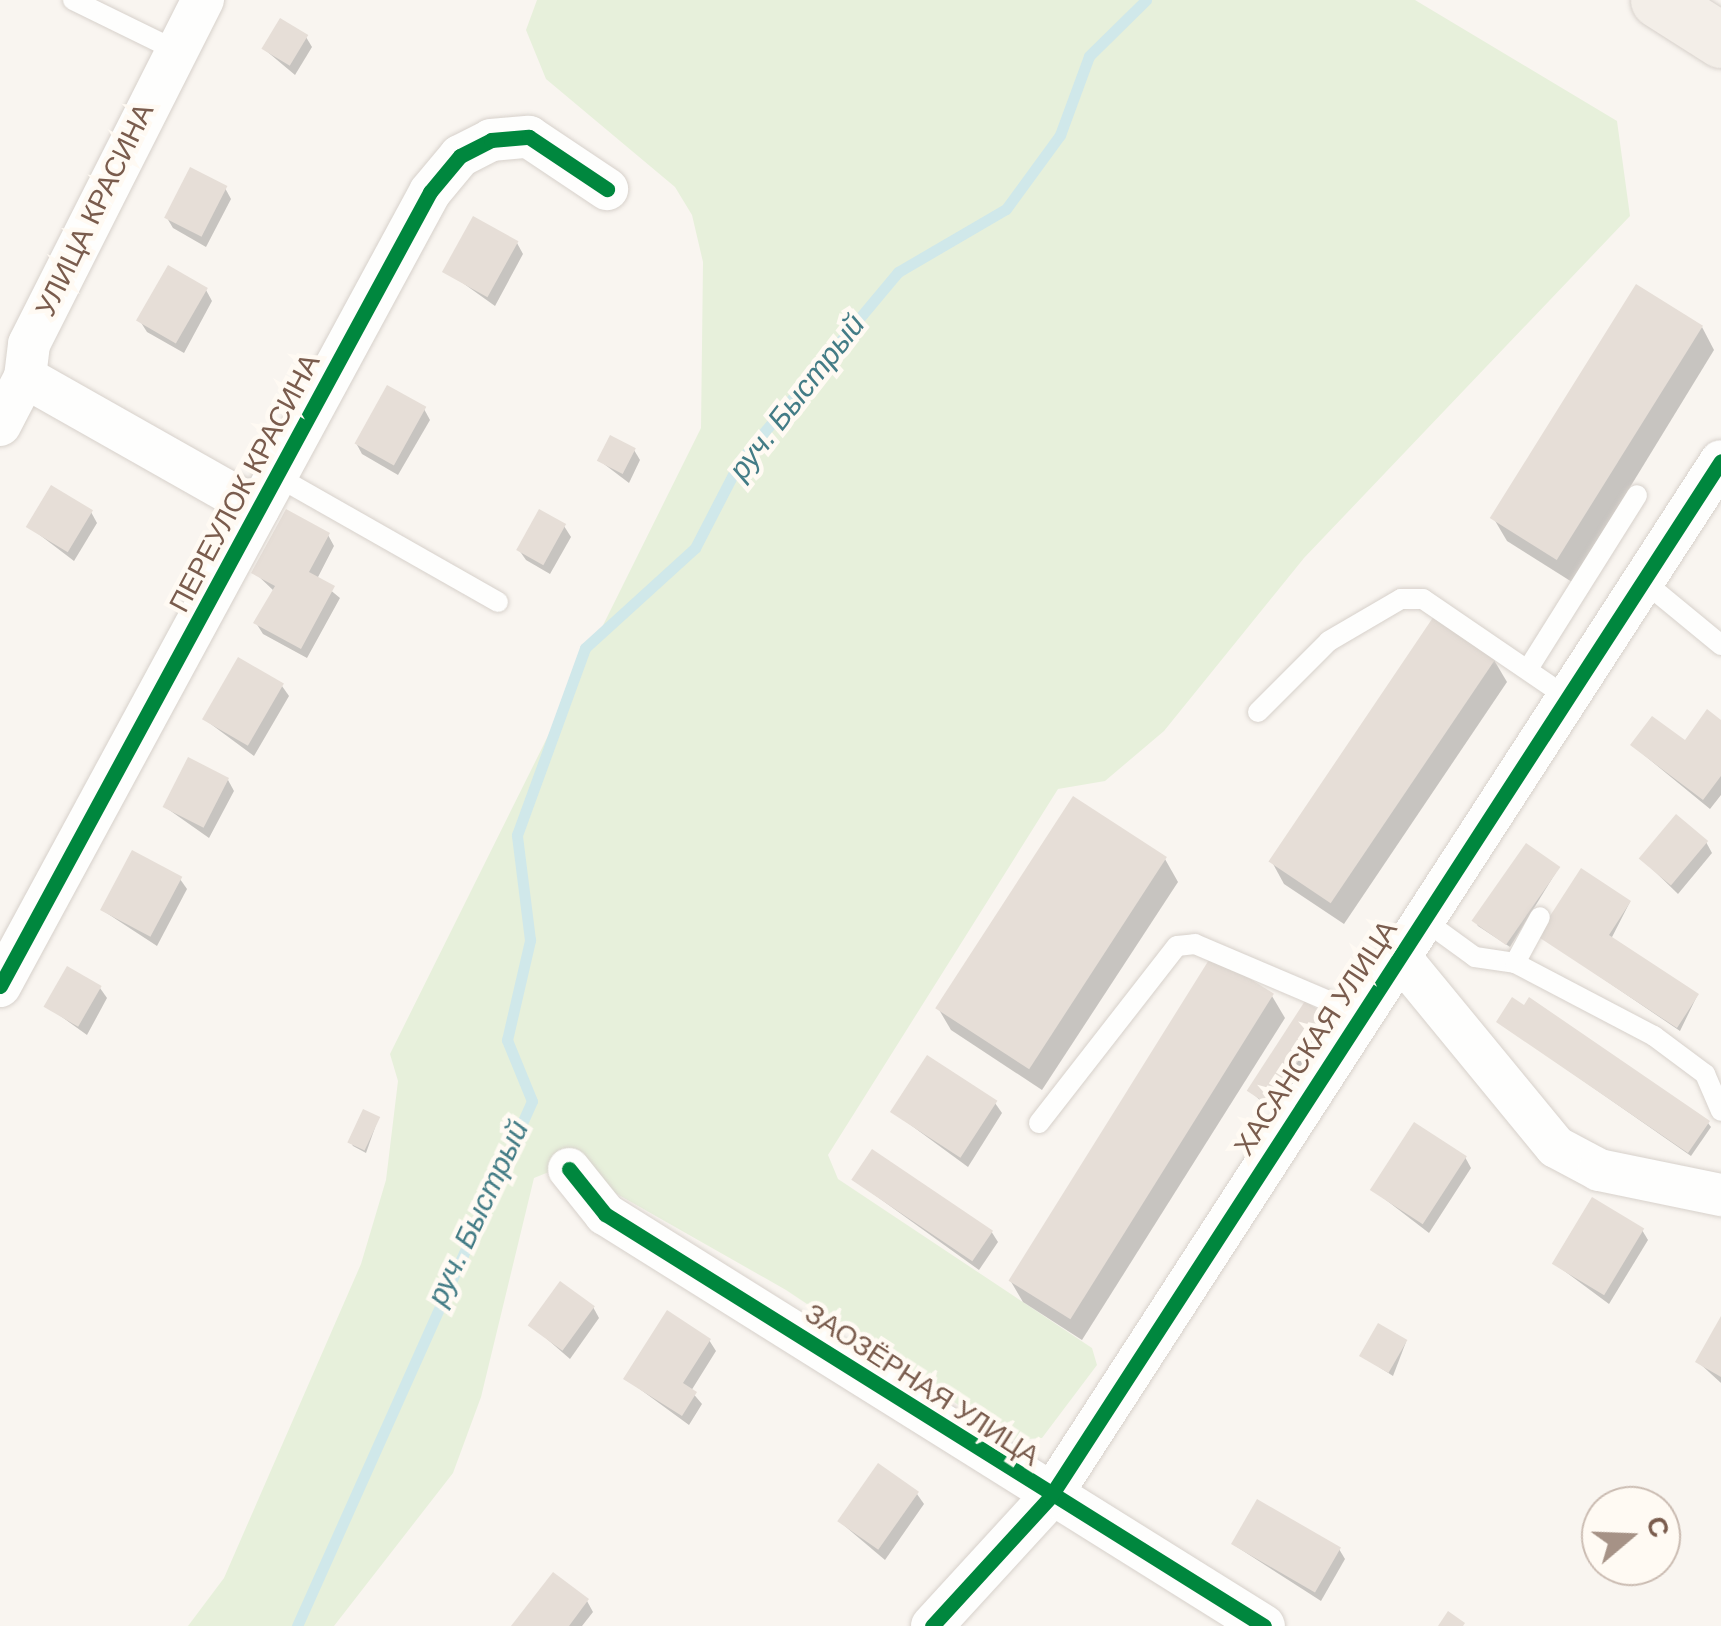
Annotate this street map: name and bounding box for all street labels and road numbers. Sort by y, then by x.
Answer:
street label: УЛИЦА КРАСИНА [29,98,161,322]
street label: ПЕРЕУЛОК КРАСИНА [163,348,327,618]
street label: ХАСАНСКАЯ УЛИЦА [1228,914,1404,1162]
street label: ЗАОЗЁРНАЯ УЛИЦА [799,1297,1045,1473]

